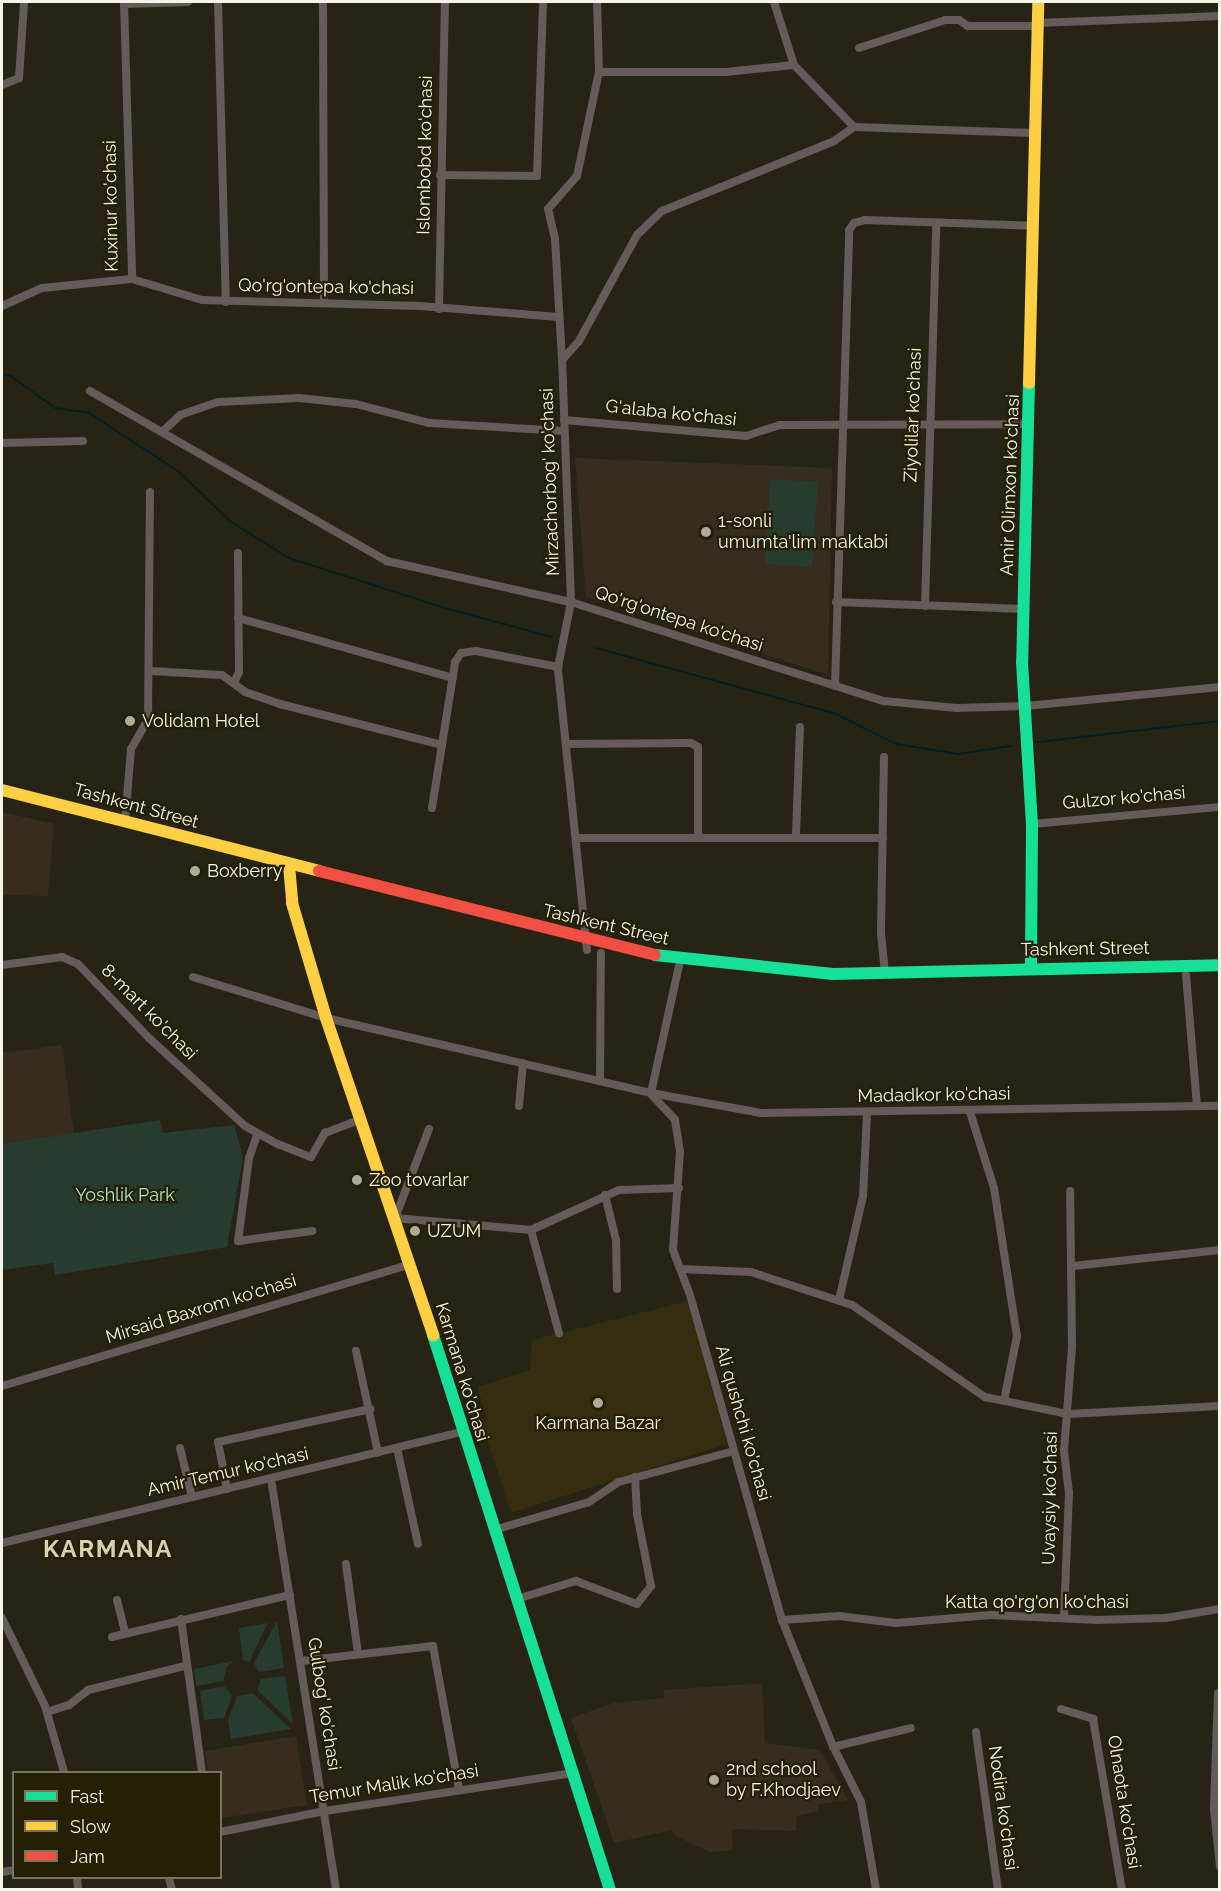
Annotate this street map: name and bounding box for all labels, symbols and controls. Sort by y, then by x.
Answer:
street label: Islombobd ko'chasi [413,75,437,235]
street label: Kuxinur ko'chasi [99,140,123,272]
street label: Qo'rg'ontepa ko'chasi [238,275,414,299]
street label: Ziyolilar ko'chasi [900,347,926,483]
street label: Mirzachorbog' ko'chasi [536,387,564,577]
street label: Amir Olimxon ko'chasi [996,394,1024,576]
street label: G'alaba ko'chasi [604,395,738,431]
place label: 1-sonli umumta'lim maktabi [718,511,888,554]
marker: 1-sonli umumta'lim maktabi [699,525,713,539]
street label: Qo'rg'ontepa ko'chasi [592,582,766,656]
place label: Volidam Hotel [142,710,260,732]
marker: Volidam Hotel [123,714,137,728]
street label: Tashkent Street [71,779,201,833]
street label: Gulzor ko'chasi [1061,782,1187,814]
place label: Boxberry [207,860,282,882]
marker: Boxberry [188,864,202,878]
street label: Tashkent Street [541,900,671,950]
street label: Tashkent Street [1020,937,1150,961]
street label: 8-mart ko'chasi [97,960,201,1064]
street label: Madadkor ko'chasi [857,1083,1011,1107]
place label: Zoo tovarlar [369,1169,469,1191]
marker: Zoo tovarlar [350,1173,364,1187]
park label: Yoshlik Park [75,1184,175,1206]
place label: UZUM [427,1220,481,1242]
marker: UZUM [408,1224,422,1238]
street label: Mirsaid Baxrom ko'chasi [103,1270,299,1348]
street label: Karmana ko'chasi [431,1300,493,1444]
street label: Ali qushchi ko'chasi [710,1343,776,1503]
marker: Karmana Bazar [591,1396,605,1410]
place label: Karmana Bazar [535,1412,661,1434]
street label: Uvaysiy ko'chasi [1038,1431,1062,1565]
street label: Amir Temur ko'chasi [144,1443,312,1501]
district label: KARMANA [43,1535,173,1563]
street label: Katta qo'rg'on ko'chasi [945,1591,1129,1613]
street label: Gulbog' ko'chasi [303,1636,345,1772]
street label: Olnaota ko'chasi [1103,1734,1145,1870]
street label: Nodira ko'chasi [984,1744,1022,1872]
place label: 2nd school by F.Khodjaev [726,1759,841,1802]
street label: Temur Malik ko'chasi [308,1760,480,1808]
legend [12,1771,222,1879]
marker: 2nd school by F.Khodjaev [707,1773,721,1787]
text: Fast [70,1786,104,1807]
text: Slow [70,1816,111,1837]
text: Jam [70,1846,105,1867]

